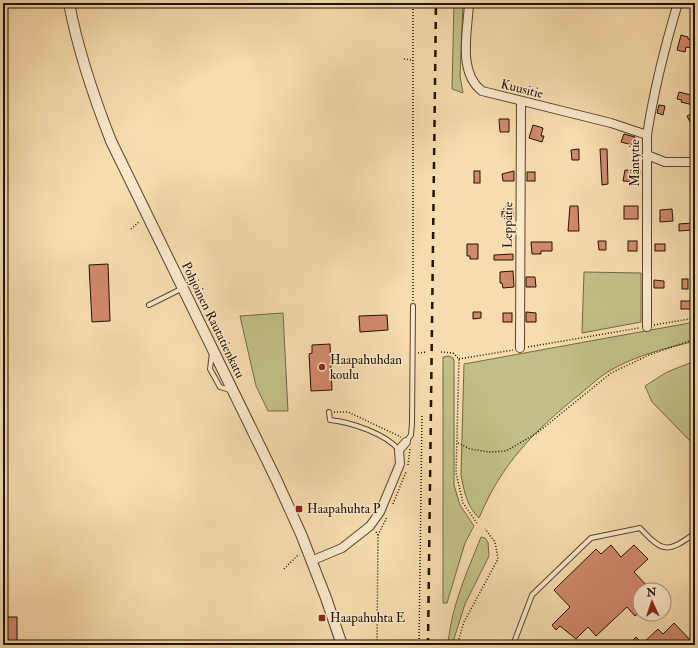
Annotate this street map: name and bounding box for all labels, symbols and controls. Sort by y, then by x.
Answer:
street label: Kuusitie [499,76,545,102]
street label: Mäntytie [627,139,644,187]
street label: Leppätie [500,201,517,248]
street label: Pohjoinen Rautatienkatu [178,259,248,381]
place label: Haapahuhdan koulu [330,352,402,383]
marker: Haapahuhdan koulu [317,362,327,372]
place label: Haapahuhta P [307,501,381,518]
marker: Haapahuhta P [294,504,304,514]
north arrow [632,582,672,622]
text: N [645,586,658,599]
place label: Haapahuhta E [330,610,405,627]
marker: Haapahuhta E [317,613,327,623]

